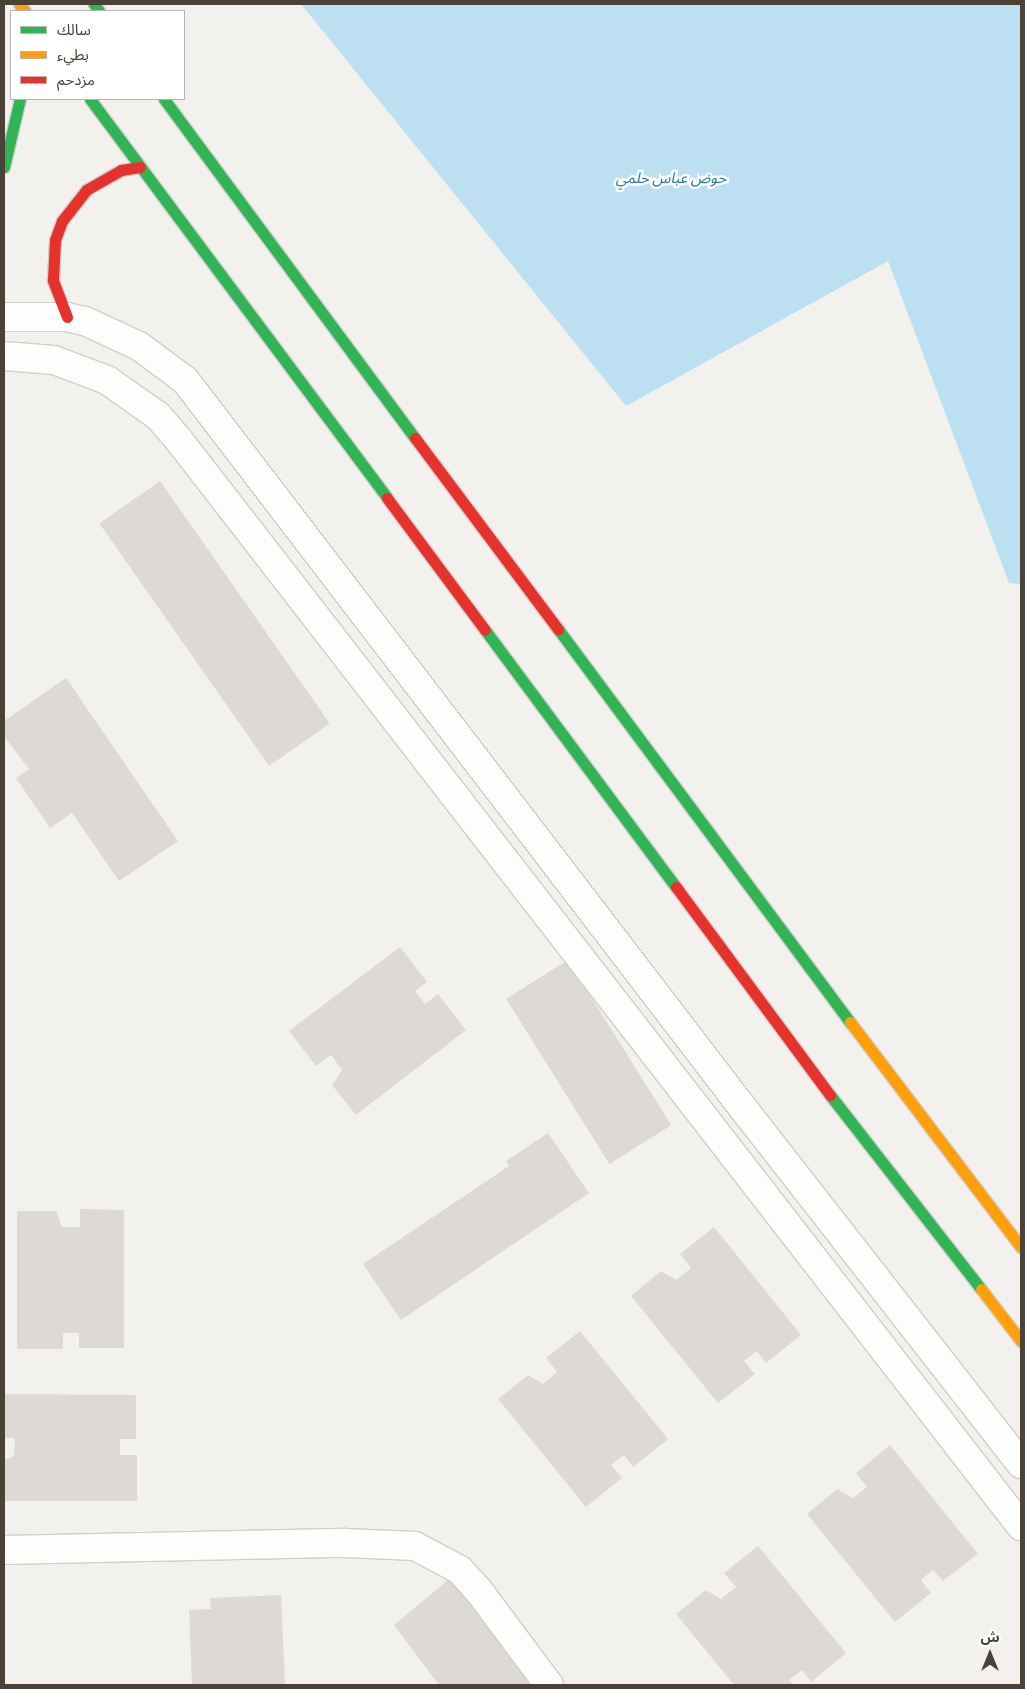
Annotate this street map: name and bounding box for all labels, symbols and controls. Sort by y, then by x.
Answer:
legend [10,10,185,100]
text: سالك [57,22,91,41]
text: بطيء [57,47,89,66]
text: مزدحم [57,72,95,91]
water label: حوض عباس حلمي [616,171,726,189]
north arrow [965,1629,1015,1679]
text: ش [980,1630,1000,1647]

